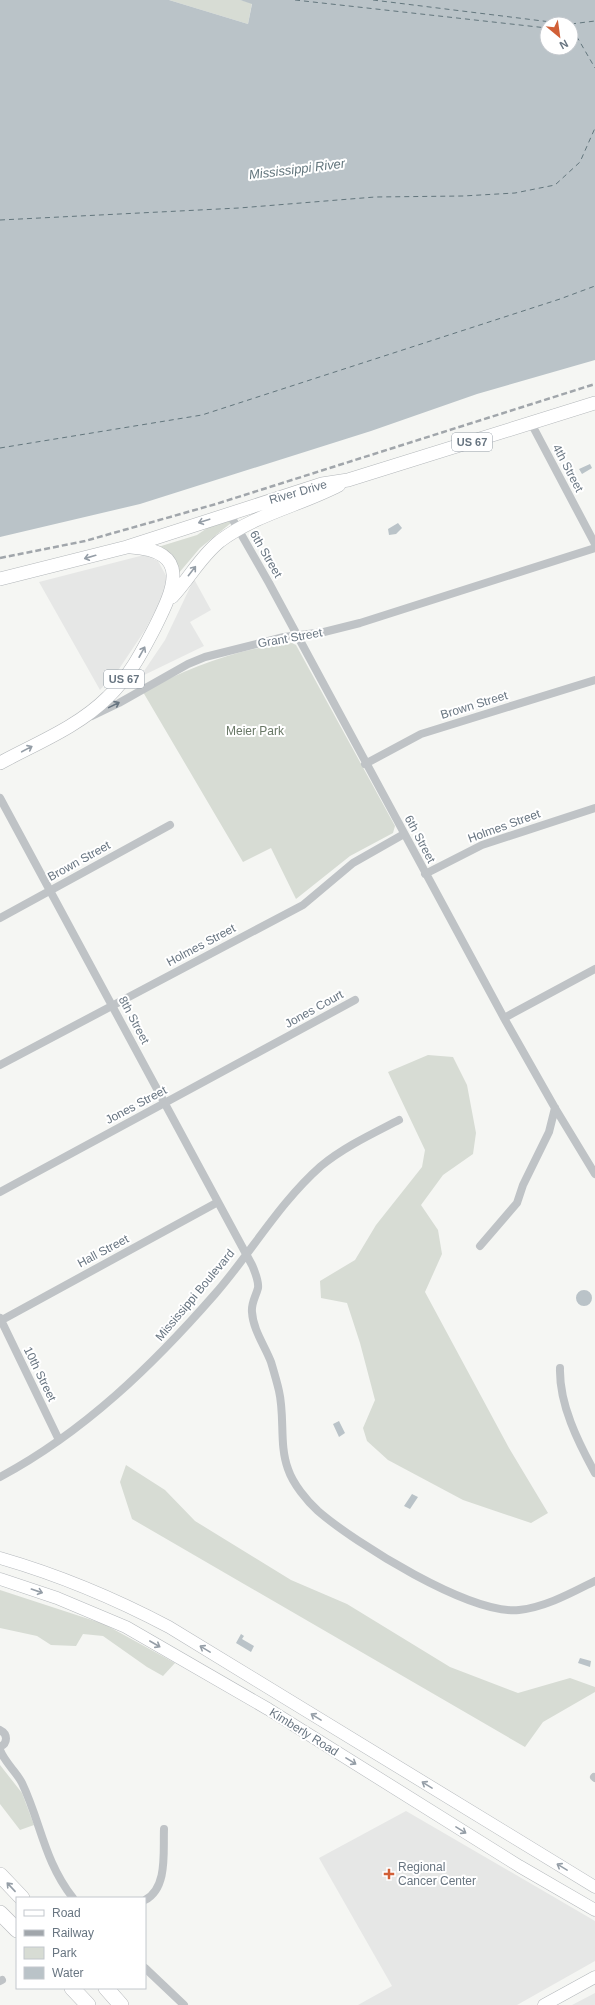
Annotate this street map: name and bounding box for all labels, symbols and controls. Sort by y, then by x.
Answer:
north arrow [539,16,579,56]
text: N [557,38,570,52]
water label: Mississippi River [248,156,347,182]
road number: US 67 [452,433,492,451]
street label: 4th Street [550,442,587,495]
street label: River Drive [268,477,329,507]
one-way arrow [197,518,210,525]
street label: 6th Street [247,528,285,581]
one-way arrow [84,554,97,561]
one-way arrow [188,565,196,576]
street label: Grant Street [257,625,324,651]
one-way arrow [139,646,146,658]
road number: US 67 [104,670,144,688]
street label: Brown Street [439,688,510,722]
one-way arrow [108,701,120,709]
park label: Meier Park [226,724,285,738]
one-way arrow [21,744,33,752]
street label: Holmes Street [466,806,543,846]
street label: 6th Street [402,813,439,866]
street label: Brown Street [45,838,113,884]
street label: Holmes Street [164,921,238,969]
street label: Jones Court [282,987,346,1031]
street label: 8th Street [116,994,153,1047]
street label: Jones Street [103,1083,170,1127]
street label: Hall Street [75,1231,132,1270]
street label: Mississippi Boulevard [153,1246,237,1344]
street label: 10th Street [21,1345,59,1404]
one-way arrow [30,1588,42,1596]
one-way arrow [149,1641,161,1649]
one-way arrow [200,1645,211,1653]
street label: Kimberly Road [267,1705,341,1759]
one-way arrow [310,1712,322,1720]
one-way arrow [345,1757,356,1765]
one-way arrow [422,1781,433,1789]
one-way arrow [456,1825,467,1834]
place label: Regional Cancer Center [398,1860,476,1888]
one-way arrow [556,1863,568,1871]
marker: Regional Cancer Center [383,1868,395,1880]
one-way arrow [6,1882,16,1892]
legend [16,1897,146,1989]
text: Road [52,1906,81,1920]
text: Railway [52,1926,94,1940]
text: Park [52,1946,78,1960]
text: Water [52,1966,84,1980]

